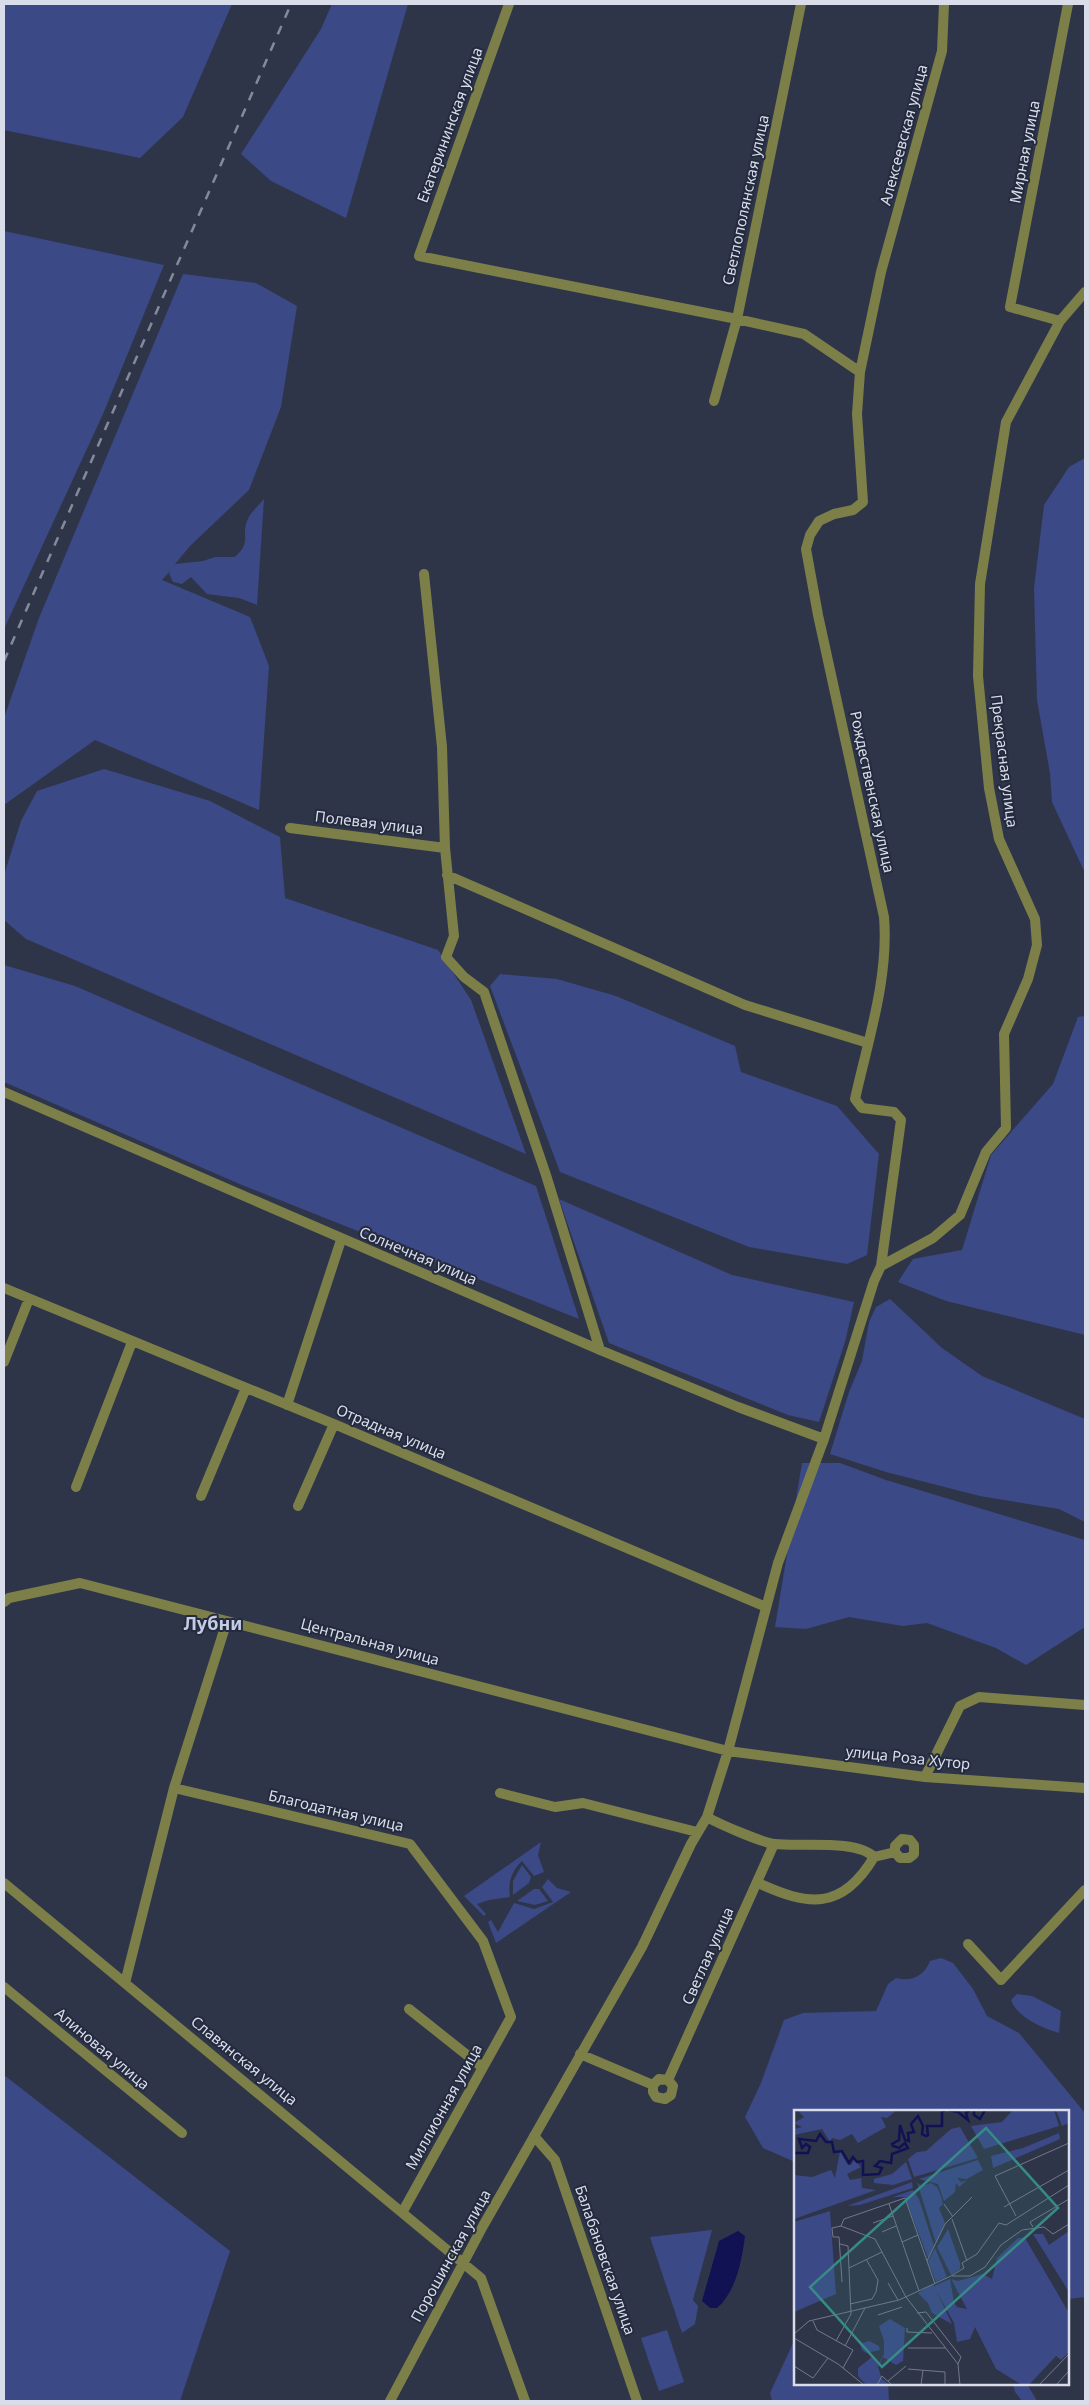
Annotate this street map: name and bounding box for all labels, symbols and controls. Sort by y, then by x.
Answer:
street label: Екатерининская улица [412,44,486,205]
street label: Алексеевская улица [875,62,931,207]
street label: Мирная улица [1004,99,1044,205]
street label: Светлополянская улица [717,113,773,287]
street label: Прекрасная улица [987,693,1023,829]
street label: Рождественская улица [846,709,900,875]
street label: Полевая улица [314,805,424,839]
street label: Солнечная улица [356,1221,480,1289]
street label: Отрадная улица [333,1399,449,1463]
district label: Лубни [184,1611,242,1635]
street label: Центральная улица [299,1613,442,1669]
street label: улица Роза Хутор [845,1741,971,1773]
street label: Благодатная улица [267,1785,406,1835]
street label: Светлая улица [677,1904,738,2008]
street label: Алиновая улица [51,2003,154,2094]
street label: Славянская улица [187,2011,302,2109]
street label: Миллионная улица [400,2040,486,2173]
inset map [794,2110,1069,2385]
street label: Балабановская улица [571,2182,641,2337]
street label: Порошинская улица [405,2186,495,2325]

